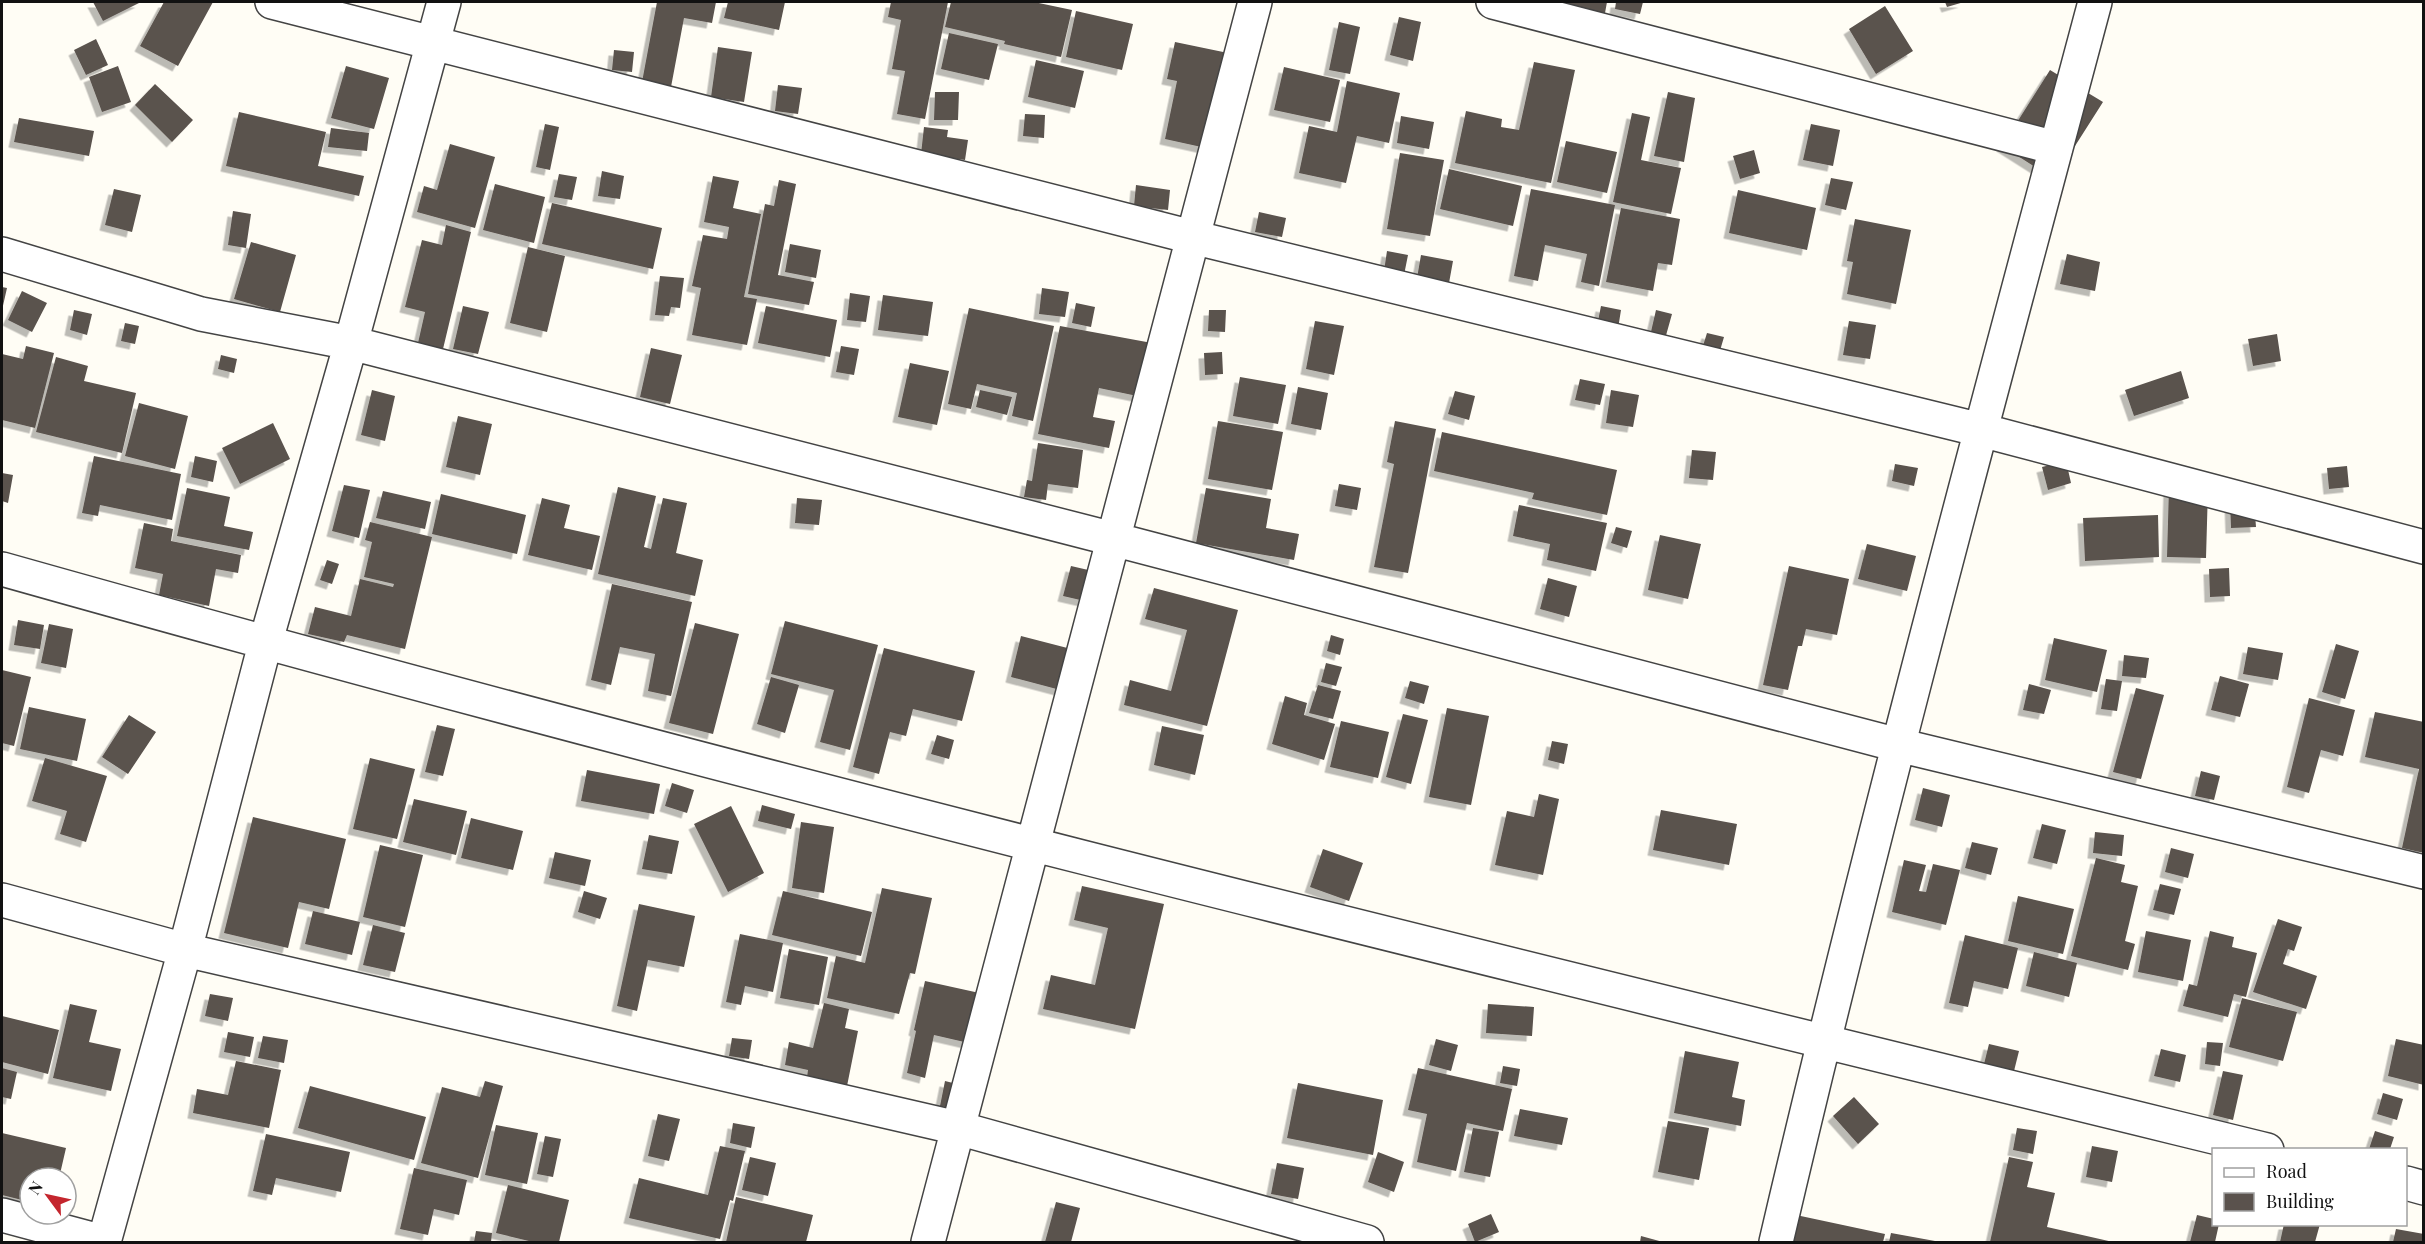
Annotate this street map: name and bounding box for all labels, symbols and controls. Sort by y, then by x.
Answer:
legend [2212,1148,2407,1226]
text: Road [2266,1159,2307,1183]
north arrow [18,1166,78,1226]
text: N [23,1177,47,1198]
text: Building [2266,1189,2334,1213]

